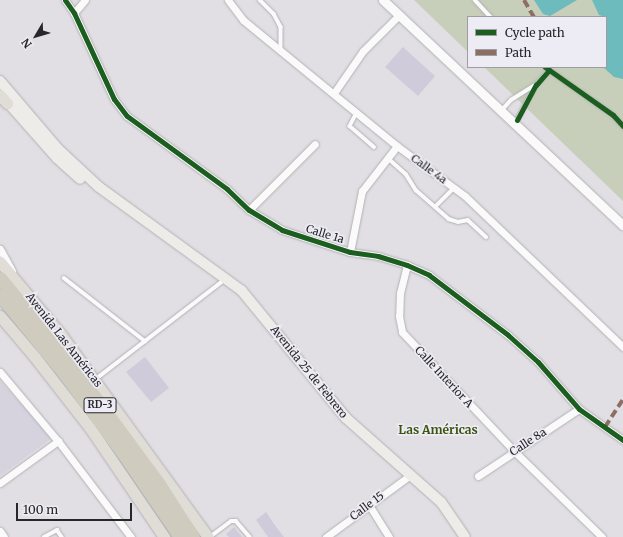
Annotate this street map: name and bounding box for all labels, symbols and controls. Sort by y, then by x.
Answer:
north arrow [16,16,56,56]
legend [467,16,607,68]
text: Cycle path [505,25,565,40]
text: N [18,36,35,51]
text: Path [505,45,531,60]
street label: Calle 4a [408,152,450,186]
street label: Calle 1a [304,222,346,246]
street label: Avenida Las Américas [23,290,105,390]
street label: Avenida 25 de Febrero [268,323,350,421]
street label: Calle Interior A [412,343,476,411]
road number: RD-3 [83,397,117,413]
district label: Las Américas [398,423,478,437]
street label: Calle 8a [507,425,549,459]
street label: Calle 15 [347,489,387,523]
scale bar [18,495,134,521]
text: 100 m [23,502,58,517]

